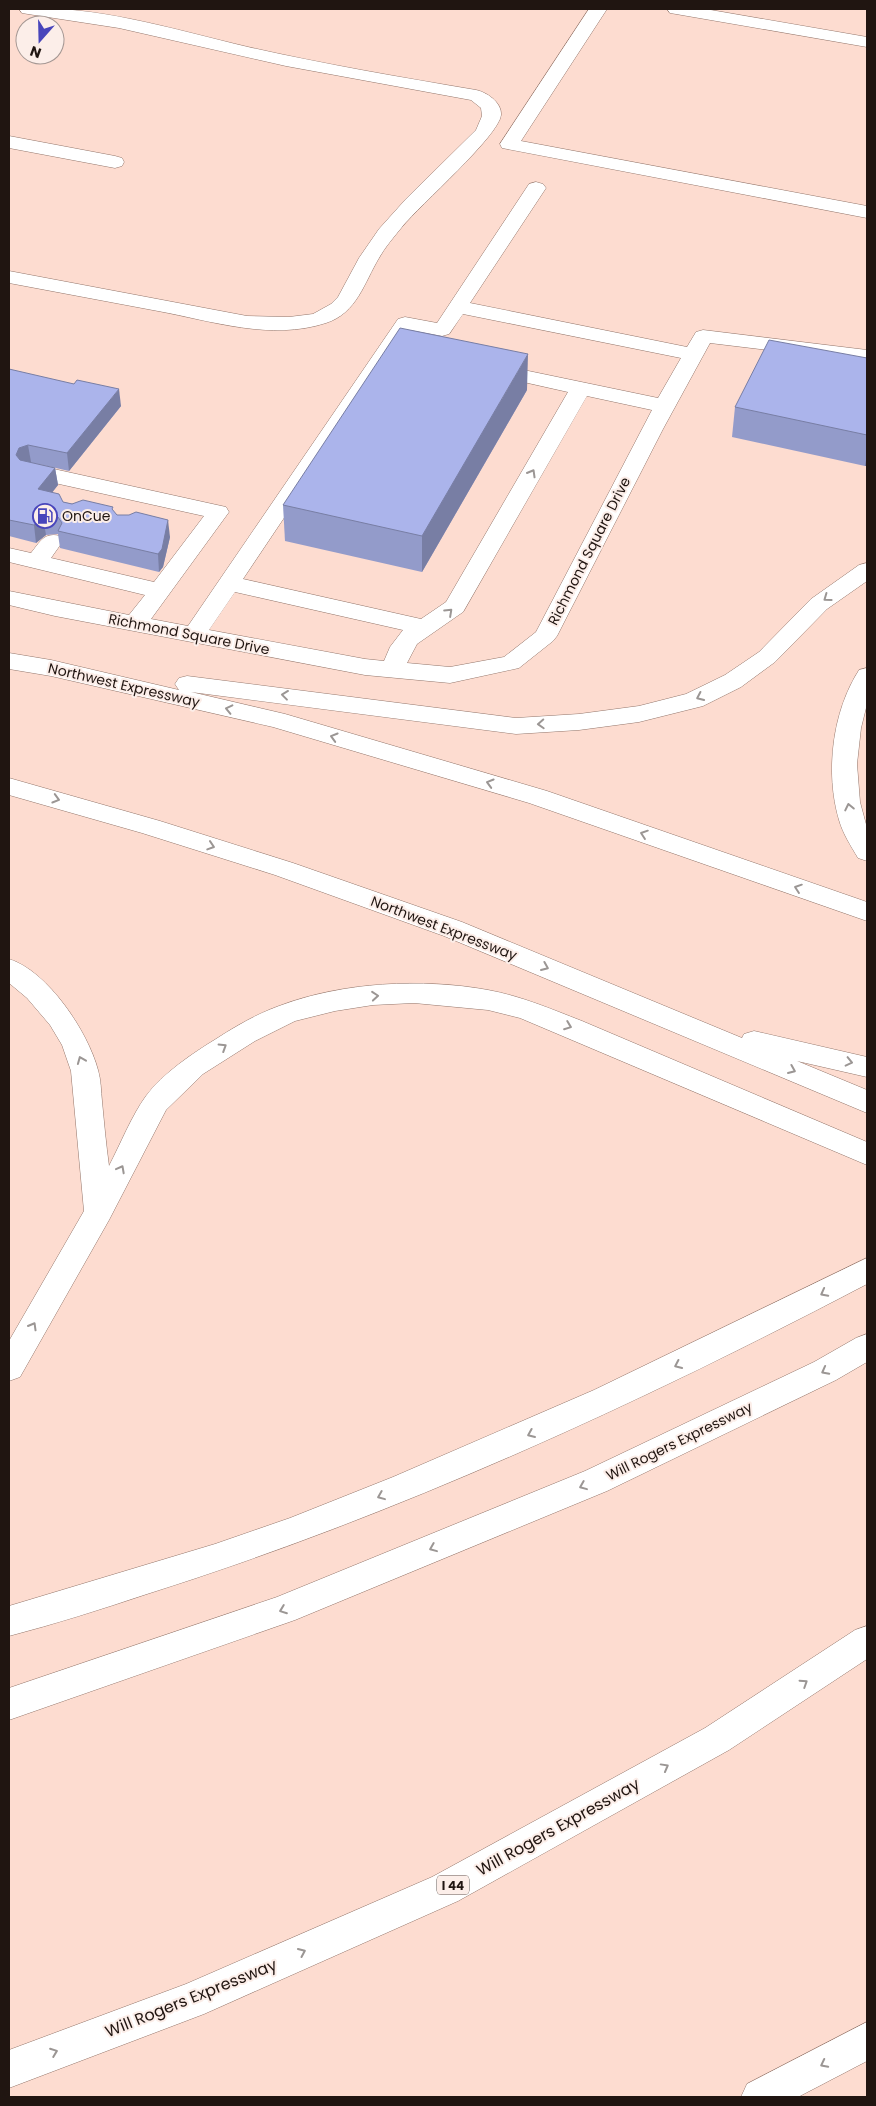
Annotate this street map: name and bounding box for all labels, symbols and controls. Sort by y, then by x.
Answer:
north arrow [15,15,65,65]
text: N [27,41,44,63]
one-way arrow [525,469,535,478]
street label: Richmond Square Drive [543,473,635,629]
fuel station icon: OnCue [32,503,58,529]
place label: OnCue [62,506,111,526]
one-way arrow [823,592,833,601]
street label: Richmond Square Drive [107,609,272,660]
one-way arrow [443,609,452,618]
street label: Northwest Expressway [46,658,202,712]
one-way arrow [280,690,288,701]
one-way arrow [696,690,705,701]
one-way arrow [224,704,233,715]
one-way arrow [537,719,545,730]
one-way arrow [331,732,339,742]
one-way arrow [486,778,495,788]
one-way arrow [51,794,59,804]
one-way arrow [845,802,855,811]
one-way arrow [640,830,649,840]
one-way arrow [207,840,215,850]
one-way arrow [794,884,802,894]
street label: Northwest Expressway [368,891,520,965]
one-way arrow [540,961,549,971]
one-way arrow [372,990,380,1001]
one-way arrow [563,1020,572,1030]
one-way arrow [218,1044,227,1054]
one-way arrow [845,1056,854,1067]
one-way arrow [77,1057,87,1065]
one-way arrow [787,1065,795,1075]
one-way arrow [115,1165,125,1174]
one-way arrow [820,1287,829,1297]
one-way arrow [27,1322,37,1331]
one-way arrow [674,1359,683,1369]
one-way arrow [821,1365,830,1375]
street label: Will Rogers Expressway [603,1397,756,1485]
one-way arrow [527,1427,536,1438]
one-way arrow [579,1480,588,1490]
one-way arrow [377,1489,386,1500]
one-way arrow [429,1542,438,1552]
one-way arrow [279,1604,288,1614]
one-way arrow [798,1679,807,1689]
one-way arrow [660,1764,669,1774]
street label: Will Rogers Expressway [472,1773,644,1881]
road number: I 44 [437,1876,469,1894]
one-way arrow [297,1948,306,1958]
street label: Will Rogers Expressway [102,1953,280,2043]
one-way arrow [50,2048,58,2058]
one-way arrow [820,2058,829,2068]

